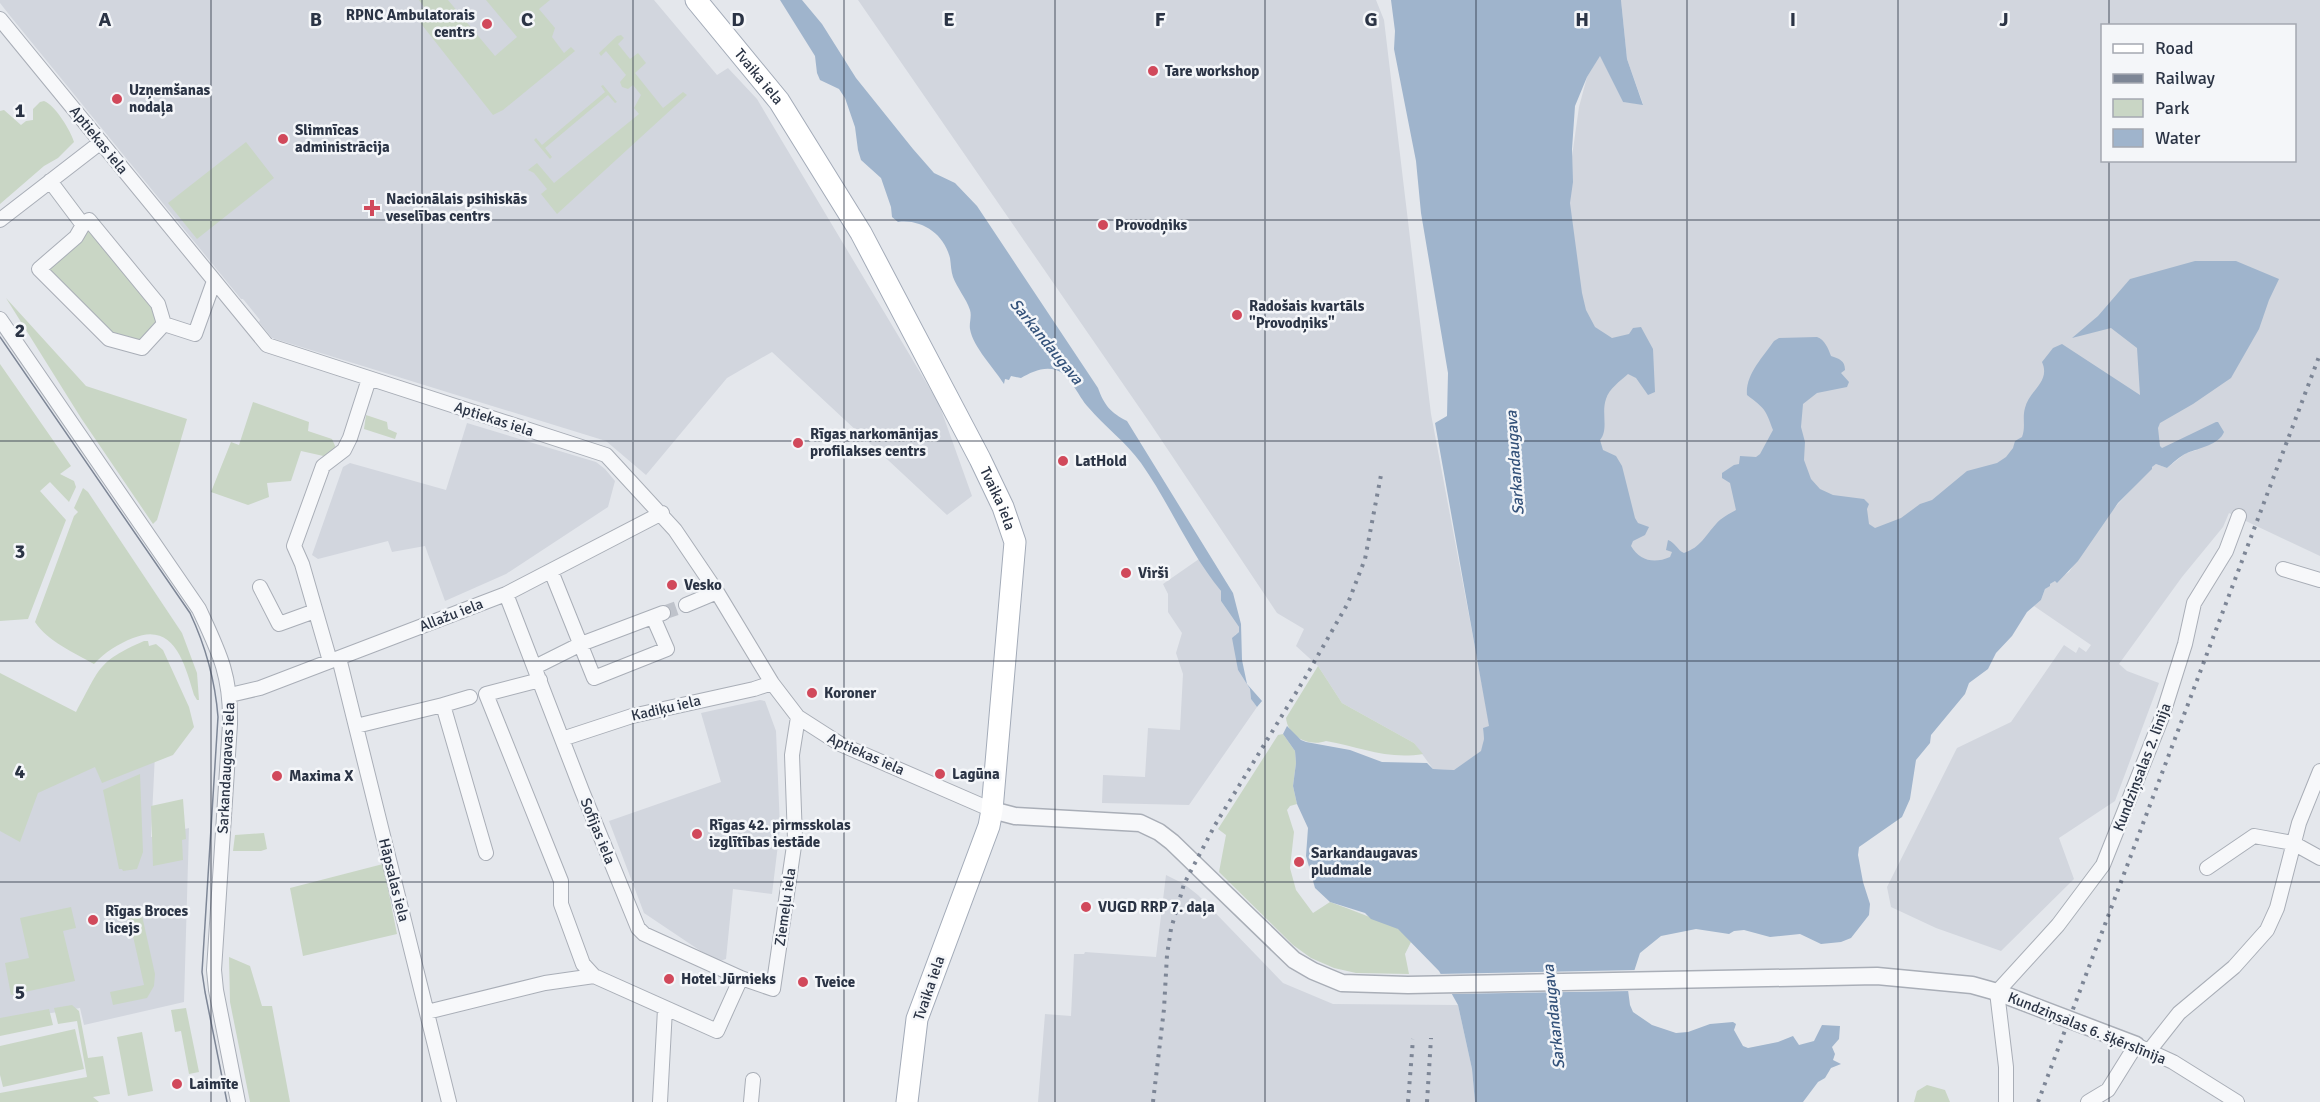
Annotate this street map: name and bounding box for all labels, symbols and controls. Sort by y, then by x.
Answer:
place label: RPNC Ambulatorais centrs [346,6,475,41]
text: A [99,7,112,32]
text: B [310,7,322,32]
text: C [521,7,533,32]
text: D [731,7,745,32]
text: E [943,7,955,32]
text: F [1155,7,1166,32]
text: G [1364,7,1378,32]
text: H [1575,7,1589,32]
text: I [1790,7,1796,32]
text: J [1999,7,2009,32]
marker: RPNC Ambulatorais centrs [480,17,494,31]
legend [2101,24,2296,162]
text: Road [2155,37,2194,59]
street label: Tvaika iela [731,45,787,108]
place label: Tare workshop [1165,62,1259,80]
marker: Tare workshop [1146,64,1160,78]
text: Railway [2155,67,2216,89]
place label: Uzņemšanas nodaļa [129,81,211,117]
marker: Uzņemšanas nodaļa [110,92,124,106]
text: Park [2155,97,2190,119]
text: 1 [15,98,26,123]
street label: Aptiekas iela [66,102,132,178]
place label: Slimnīcas administrācija [295,121,390,156]
text: Water [2155,127,2201,149]
marker: Slimnīcas administrācija [276,132,290,146]
place label: Nacionālais psihiskās veselības centrs [385,190,527,225]
marker: Nacionālais psihiskās veselības centrs [363,199,381,217]
place label: Provodņiks [1115,216,1188,235]
marker: Provodņiks [1096,218,1110,232]
water label: Sarkandaugava [1005,295,1088,389]
place label: Radošais kvartāls "Provodņiks" [1249,297,1365,333]
marker: Radošais kvartāls "Provodņiks" [1230,308,1244,322]
text: 2 [15,318,25,343]
street label: Aptiekas iela [452,398,536,440]
water label: Sarkandaugava [1501,409,1529,516]
place label: Rīgas narkomānijas profilakses centrs [810,425,938,460]
marker: Rīgas narkomānijas profilakses centrs [791,436,805,450]
place label: LatHold [1075,452,1127,470]
marker: LatHold [1056,454,1070,468]
street label: Tvaika iela [976,464,1019,532]
text: 3 [15,539,25,564]
place label: Virši [1138,564,1169,582]
marker: Virši [1119,566,1133,580]
place label: Vesko [684,576,722,594]
marker: Vesko [665,578,679,592]
street label: Allažu iela [416,595,486,635]
place label: Koroner [824,684,876,702]
marker: Koroner [805,686,819,700]
street label: Kadiķu iela [629,691,703,726]
street label: Kundziņsalas 2. līnija [2109,700,2176,834]
street label: Sarkandaugavas iela [214,702,238,834]
street label: Aptiekas iela [825,729,907,779]
text: 4 [15,759,26,784]
place label: Lagūna [952,765,1000,783]
place label: Maxima X [289,767,354,785]
marker: Lagūna [933,767,947,781]
marker: Maxima X [270,769,284,783]
street label: Sofijas iela [577,795,619,867]
place label: Rīgas 42. pirmsskolas izglītības iestāde [709,816,851,851]
marker: Rīgas 42. pirmsskolas izglītības iestāde [690,827,704,841]
street label: Hāpsalas iela [375,836,413,924]
place label: Sarkandaugavas pludmale [1311,844,1418,879]
marker: Sarkandaugavas pludmale [1292,855,1306,869]
street label: Ziemeļu iela [771,867,800,947]
place label: VUGD RRP 7. daļa [1098,898,1215,917]
marker: VUGD RRP 7. daļa [1079,900,1093,914]
place label: Rīgas Broces licejs [105,902,189,937]
marker: Rīgas Broces licejs [86,913,100,927]
street label: Tvaika iela [910,953,948,1023]
water label: Sarkandaugava [1538,963,1569,1070]
place label: Hotel Jūrnieks [681,970,776,988]
marker: Hotel Jūrnieks [662,972,676,986]
place label: Tveice [815,973,855,991]
marker: Tveice [796,975,810,989]
text: 5 [15,980,25,1005]
street label: Kundziņsalas 6. šķērslīnija [2005,988,2169,1069]
place label: Laimīte [189,1075,239,1093]
marker: Laimīte [170,1077,184,1091]

